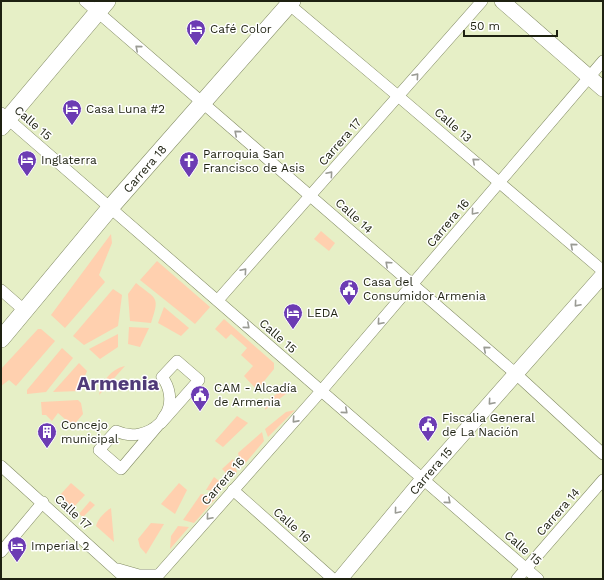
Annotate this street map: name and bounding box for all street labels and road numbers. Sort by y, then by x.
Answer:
street label: Calle 15 [11,103,55,143]
street label: Calle 13 [431,105,475,145]
street label: Carrera 17 [316,115,365,169]
street label: Carrera 18 [120,142,170,196]
street label: Calle 14 [333,196,375,236]
street label: Carrera 16 [424,196,472,250]
street label: Calle 15 [256,316,300,356]
street label: Carrera 15 [407,444,455,498]
street label: Carrera 16 [198,454,248,508]
street label: Carrera 14 [533,485,583,539]
street label: Calle 17 [52,492,94,532]
street label: Calle 16 [271,505,313,545]
street label: Calle 15 [501,528,545,568]

